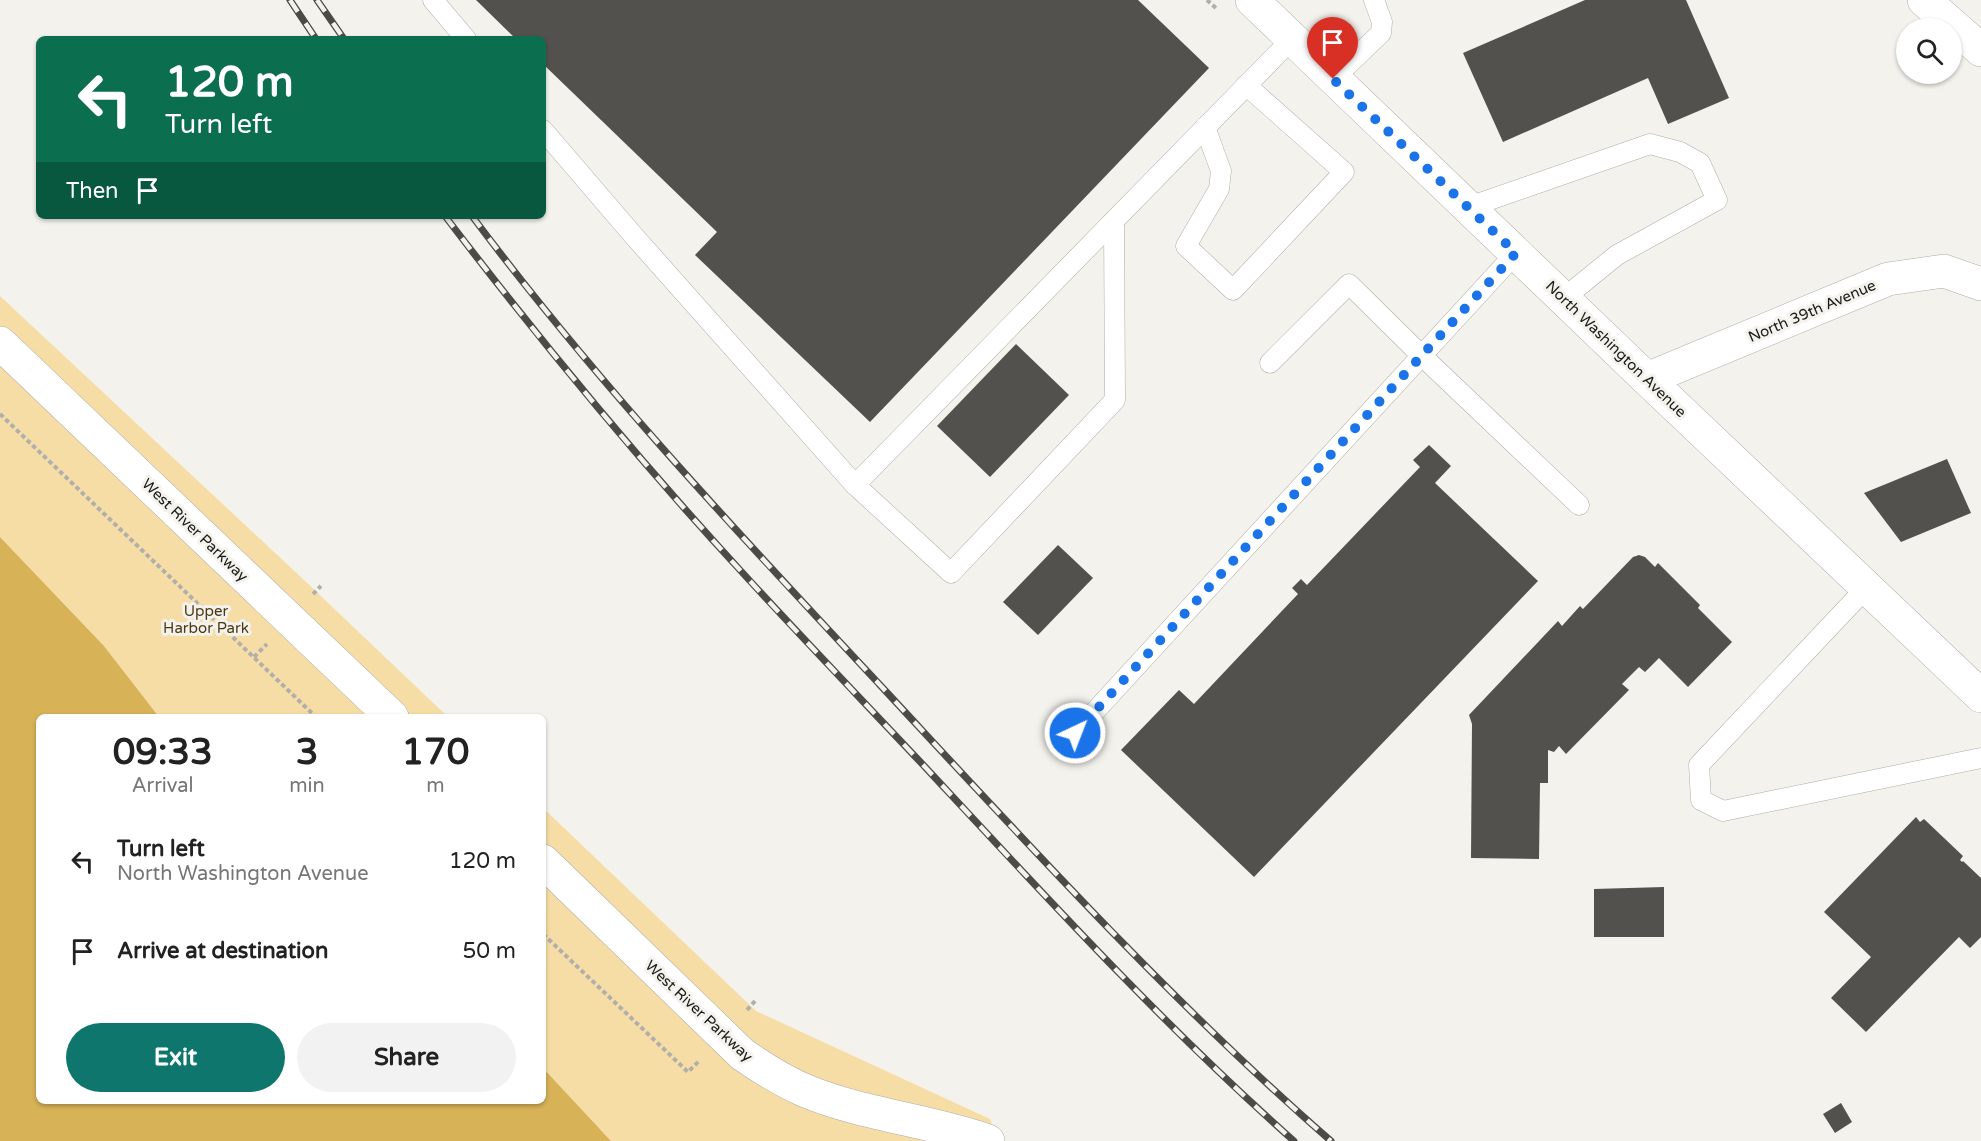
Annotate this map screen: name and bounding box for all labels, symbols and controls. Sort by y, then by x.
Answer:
pin [1307,17,1358,79]
map controls [1896,18,1962,84]
button: search [1896,18,1962,84]
icon: arrive [1316,26,1349,59]
text: 120 m [165,57,294,108]
icon: left [66,60,144,138]
text: Turn left [165,108,272,141]
icon: arrive [131,174,164,207]
text: Then [66,178,119,204]
street label: North 39th Avenue [1746,276,1878,346]
street label: North Washington Avenue [1542,277,1690,421]
street label: West River Parkway [138,475,252,585]
park label: Upper Harbor Park [163,602,249,637]
position arrow [1043,701,1107,765]
text: 09:33 [113,731,213,774]
text: 3 [296,731,318,774]
text: 170 [401,731,469,774]
text: Arrival [132,774,194,798]
text: min [289,774,325,798]
text: m [426,774,445,798]
text: Turn left [117,836,205,862]
icon: left [66,845,99,878]
text: 120 m [449,848,516,874]
text: North Washington Avenue [117,862,368,886]
icon: arrive [66,935,99,968]
text: Arrive at destination [117,938,328,964]
text: 50 m [462,938,516,964]
street label: West River Parkway [642,957,756,1065]
button: Exit [66,1023,285,1092]
button: Share [297,1023,516,1092]

